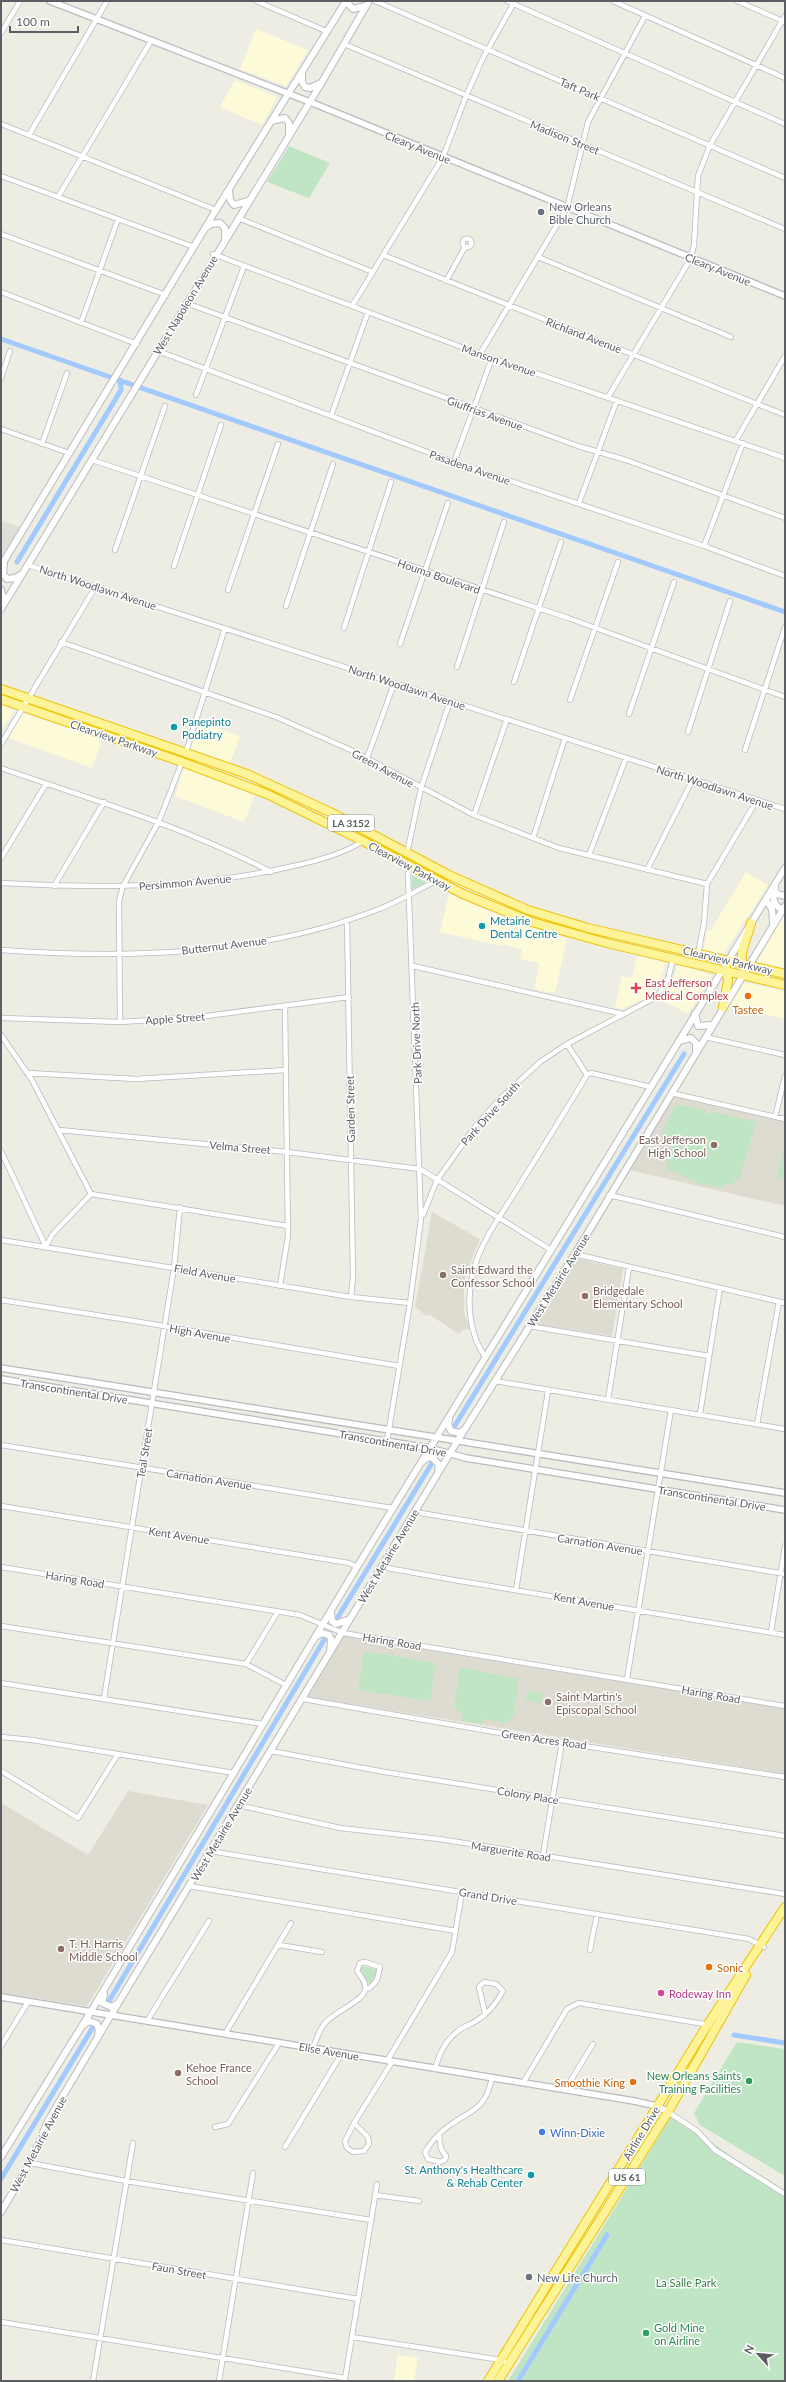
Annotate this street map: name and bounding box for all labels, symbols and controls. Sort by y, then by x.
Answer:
scale bar [10,8,78,34]
text: 100 m [16,14,50,29]
street label: Taft Park [558,75,602,103]
street label: Madison Street [529,117,601,157]
street label: Cleary Avenue [383,128,453,166]
place label: New Orleans Bible Church [549,200,612,226]
marker: New Orleans Bible Church [536,207,546,217]
street label: Cleary Avenue [683,250,753,288]
street label: West Napoleon Avenue [150,253,220,357]
street label: Richland Avenue [544,315,624,355]
street label: Manson Avenue [460,341,538,379]
street label: Giuffrias Avenue [445,393,525,433]
street label: Pasadena Avenue [428,447,512,487]
street label: Houma Boulevard [396,556,482,596]
street label: North Woodlawn Avenue [38,562,158,612]
street label: North Woodlawn Avenue [347,662,467,712]
place label: Panepinto Podiatry [182,715,231,741]
street label: Clearview Parkway [69,717,160,759]
marker: Panepinto Podiatry [169,722,179,732]
street label: Green Avenue [350,746,416,790]
street label: North Woodlawn Avenue [655,762,775,812]
road number: LA 3152 [328,815,374,831]
street label: Clearview Parkway [367,839,454,893]
street label: Persimmon Avenue [138,871,232,893]
place label: Metairie Dental Centre [490,914,558,940]
marker: Metairie Dental Centre [477,921,487,931]
street label: Butternut Avenue [181,933,267,957]
street label: Clearview Parkway [682,943,774,977]
place label: East Jefferson Medical Complex [645,976,729,1002]
marker: East Jefferson Medical Complex [630,982,642,994]
marker: Tastee [743,991,753,1001]
street label: Park Drive North [408,1002,424,1084]
place label: Tastee [732,1003,764,1016]
street label: Apple Street [145,1009,205,1027]
street label: Garden Street [343,1075,357,1143]
street label: Park Drive South [458,1078,522,1148]
place label: East Jefferson High School [639,1133,706,1159]
street label: Velma Street [209,1138,271,1156]
marker: East Jefferson High School [709,1140,719,1150]
street label: West Metairie Avenue [524,1231,592,1329]
street label: Field Avenue [173,1261,237,1285]
place label: Saint Edward the Confessor School [451,1263,535,1289]
marker: Saint Edward the Confessor School [438,1270,448,1280]
place label: Bridgedale Elementary School [593,1284,683,1310]
marker: Bridgedale Elementary School [580,1291,590,1301]
street label: High Avenue [168,1321,232,1345]
street label: Transcontinental Drive [19,1376,129,1406]
street label: Teal Street [134,1427,154,1479]
street label: Transcontinental Drive [338,1427,448,1459]
street label: Carnation Avenue [165,1466,253,1492]
street label: Transcontinental Drive [657,1483,767,1513]
street label: West Metairie Avenue [355,1507,421,1605]
street label: Kent Avenue [148,1524,211,1546]
street label: Carnation Avenue [556,1531,644,1557]
street label: Haring Road [45,1568,105,1590]
street label: Kent Avenue [553,1589,616,1613]
street label: Haring Road [362,1630,422,1652]
street label: Haring Road [681,1682,741,1706]
place label: Saint Martin's Episcopal School [556,1690,637,1716]
marker: Saint Martin's Episcopal School [543,1697,553,1707]
street label: Green Acres Road [500,1727,588,1751]
street label: Colony Place [496,1784,560,1806]
street label: West Metairie Avenue [188,1785,254,1883]
street label: Marguerite Road [470,1838,552,1864]
street label: Grand Drive [458,1885,518,1907]
place label: T. H. Harris Middle School [69,1937,138,1963]
marker: T. H. Harris Middle School [56,1944,66,1954]
place label: Sonic [717,1961,743,1974]
marker: Sonic [704,1962,714,1972]
place label: Rodeway Inn [669,1987,731,2000]
marker: Rodeway Inn [656,1988,666,1998]
street label: Elise Avenue [298,2039,360,2063]
place label: Kehoe France School [186,2061,252,2087]
marker: Kehoe France School [173,2068,183,2078]
place label: New Orleans Saints Training Facilities [647,2069,741,2095]
place label: Smoothie King [555,2076,625,2089]
marker: New Orleans Saints Training Facilities [744,2076,754,2086]
marker: Smoothie King [628,2077,638,2087]
street label: West Metairie Avenue [7,2093,69,2194]
street label: Airline Drive [620,2104,662,2162]
place label: Winn-Dixie [550,2126,605,2139]
marker: Winn-Dixie [537,2127,547,2137]
place label: St. Anthony's Healthcare & Rehab Center [405,2163,523,2189]
road number: US 61 [609,2169,645,2185]
marker: St. Anthony's Healthcare & Rehab Center [526,2170,536,2180]
street label: Faun Street [151,2259,207,2281]
place label: New Life Church [537,2271,618,2284]
marker: New Life Church [524,2272,534,2282]
park label: La Salle Park [656,2276,717,2289]
place label: Gold Mine on Airline [654,2321,705,2347]
marker: Gold Mine on Airline [641,2328,651,2338]
north arrow [738,2334,778,2374]
text: N [741,2343,756,2356]

